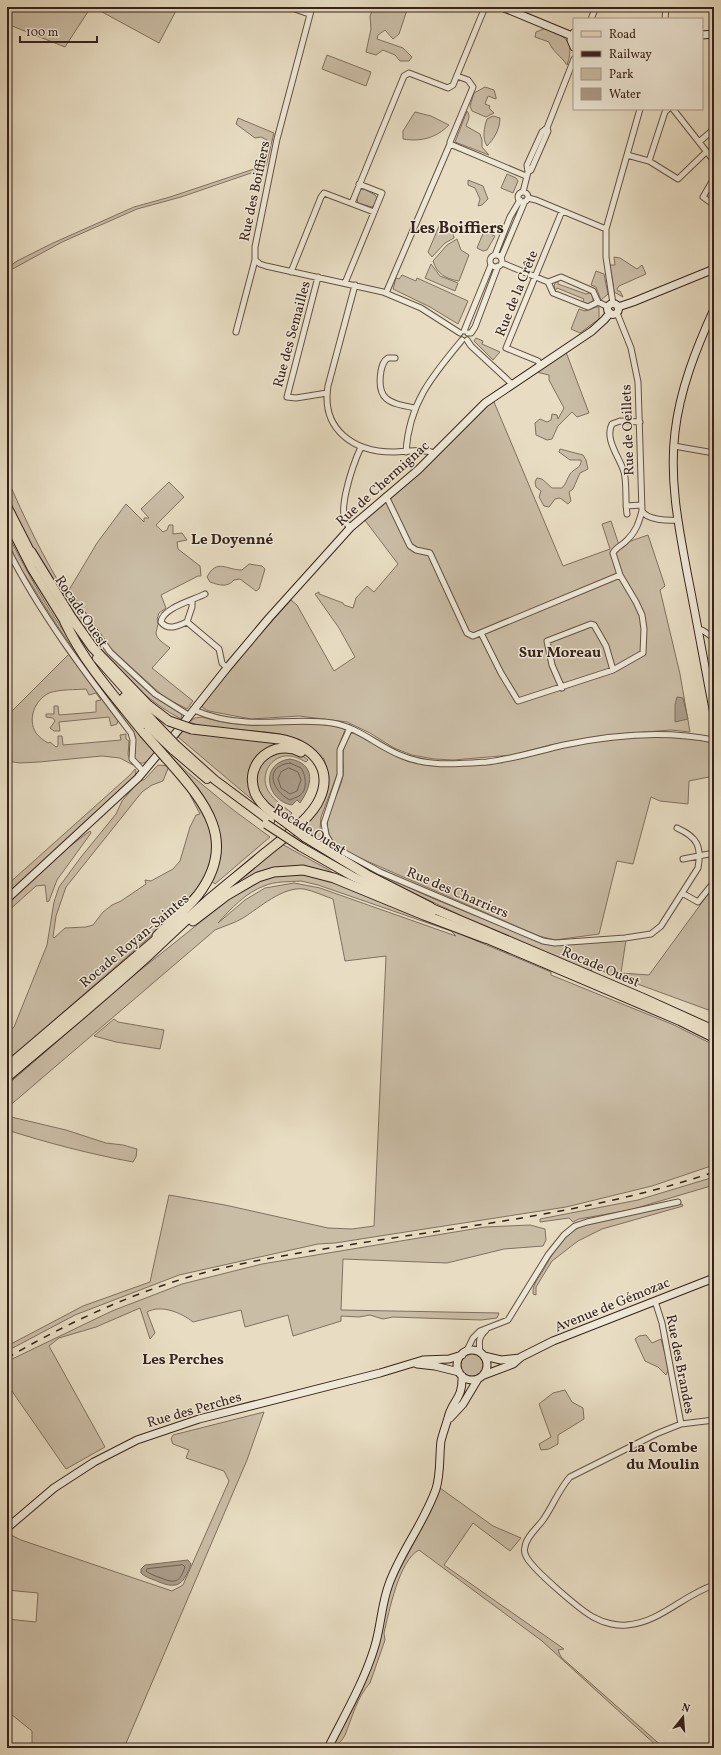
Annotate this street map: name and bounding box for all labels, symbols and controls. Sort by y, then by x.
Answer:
scale bar [20,18,97,44]
legend [573,18,703,110]
text: 100 m [26,25,59,41]
text: Road [609,27,636,43]
text: Railway [609,47,652,63]
text: Park [609,67,634,83]
text: Water [609,87,641,103]
street label: Rue des Boiffiers [236,139,275,243]
district label: Les Boiffiers [410,218,504,240]
street label: Rue de la Crête [491,247,543,339]
street label: Rue des Semailles [269,279,316,390]
street label: Rue de Oeillets [617,384,640,476]
street label: Rue de Chermignac [332,437,434,531]
district label: Le Doyenné [191,530,273,551]
street label: Rocade Ouest [50,572,112,652]
district label: Sur Moreau [519,643,601,664]
street label: Rocade Ouest [269,800,349,860]
street label: Rue des Charriers [403,863,511,923]
street label: Rocade Royan-Saintes [76,890,194,993]
street label: Rocade Ouest [559,942,642,992]
street label: Avenue de Gémozac [552,1274,673,1337]
street label: Rue des Brandes [661,1313,698,1416]
district label: Les Perches [142,1350,224,1371]
street label: Rue des Perches [145,1388,244,1433]
district label: La Combe du Moulin [626,1438,700,1476]
north arrow [663,1697,703,1737]
text: N [679,1701,692,1717]

